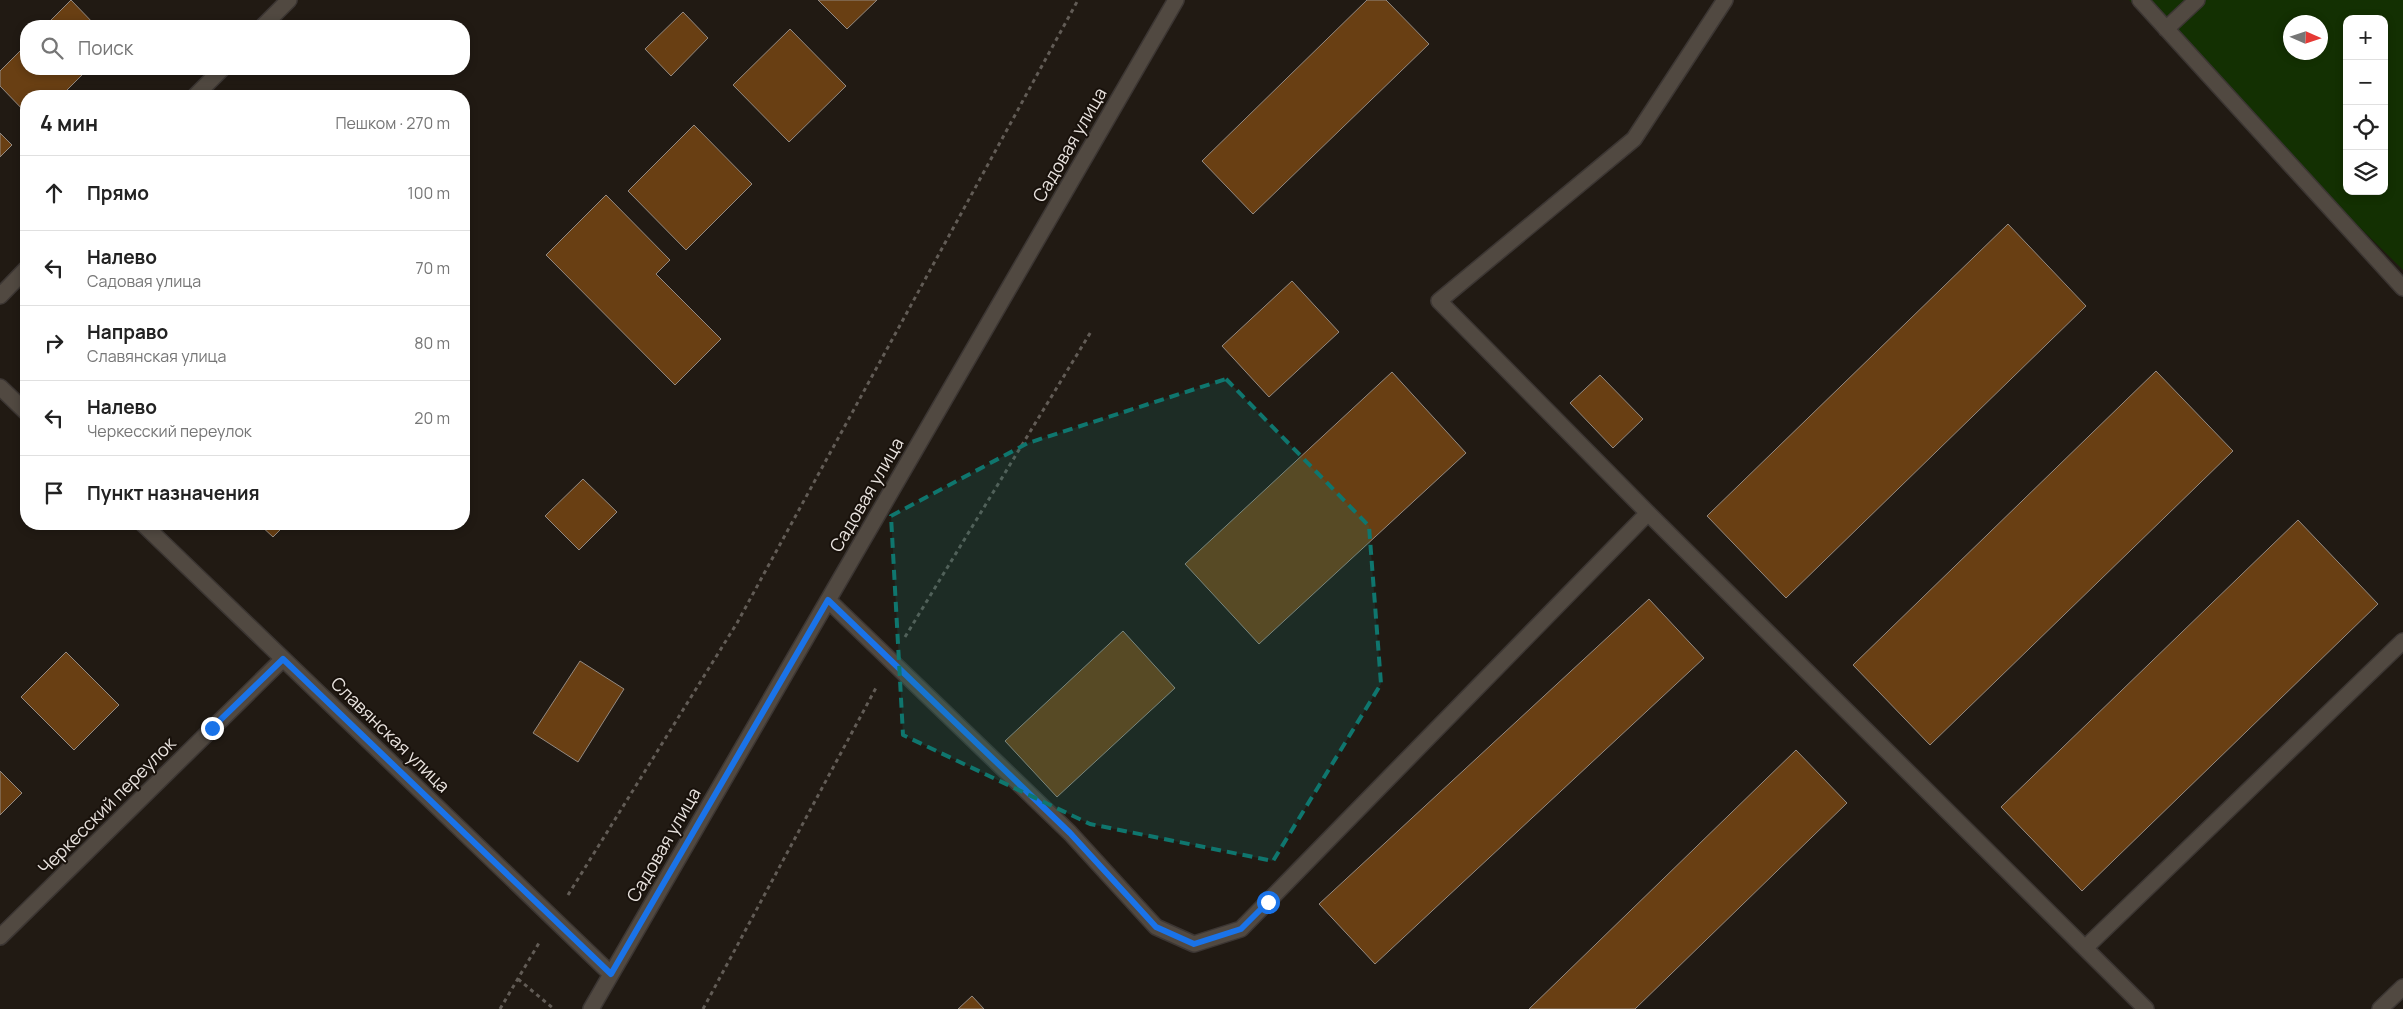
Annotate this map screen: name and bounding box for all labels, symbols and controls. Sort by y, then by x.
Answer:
north arrow [2283,15,2328,60]
map controls [2343,15,2388,195]
button: + [2343,15,2388,60]
search box [20,20,470,75]
icon: search [38,34,66,62]
text: Поиск [78,35,133,61]
button: − [2343,60,2388,105]
street label: Садовая улица [1027,83,1112,206]
button: locate [2343,105,2388,150]
text: 4 мин [40,109,98,137]
text: Пешком · 270 m [335,112,450,134]
button: layers [2343,150,2388,195]
icon: ahead [40,179,68,207]
text: Прямо [87,180,149,206]
text: 100 m [407,182,450,204]
text: Налево [87,244,157,270]
icon: left [40,254,68,282]
text: 70 m [415,257,450,279]
text: Садовая улица [87,270,201,292]
text: Направо [87,319,168,345]
icon: right [40,329,68,357]
text: 80 m [414,332,450,354]
text: Славянская улица [87,345,226,367]
text: Налево [87,394,157,420]
icon: left [40,404,68,432]
text: 20 m [414,407,450,429]
text: Черкесский переулок [87,420,252,442]
street label: Садовая улица [824,433,909,556]
icon: arrive [40,479,68,507]
text: Пункт назначения [87,480,260,506]
street label: Славянская улица [326,671,455,797]
route end [201,717,224,740]
street label: Черкесский переулок [32,731,181,879]
street label: Садовая улица [621,783,706,906]
route start [1257,891,1280,914]

